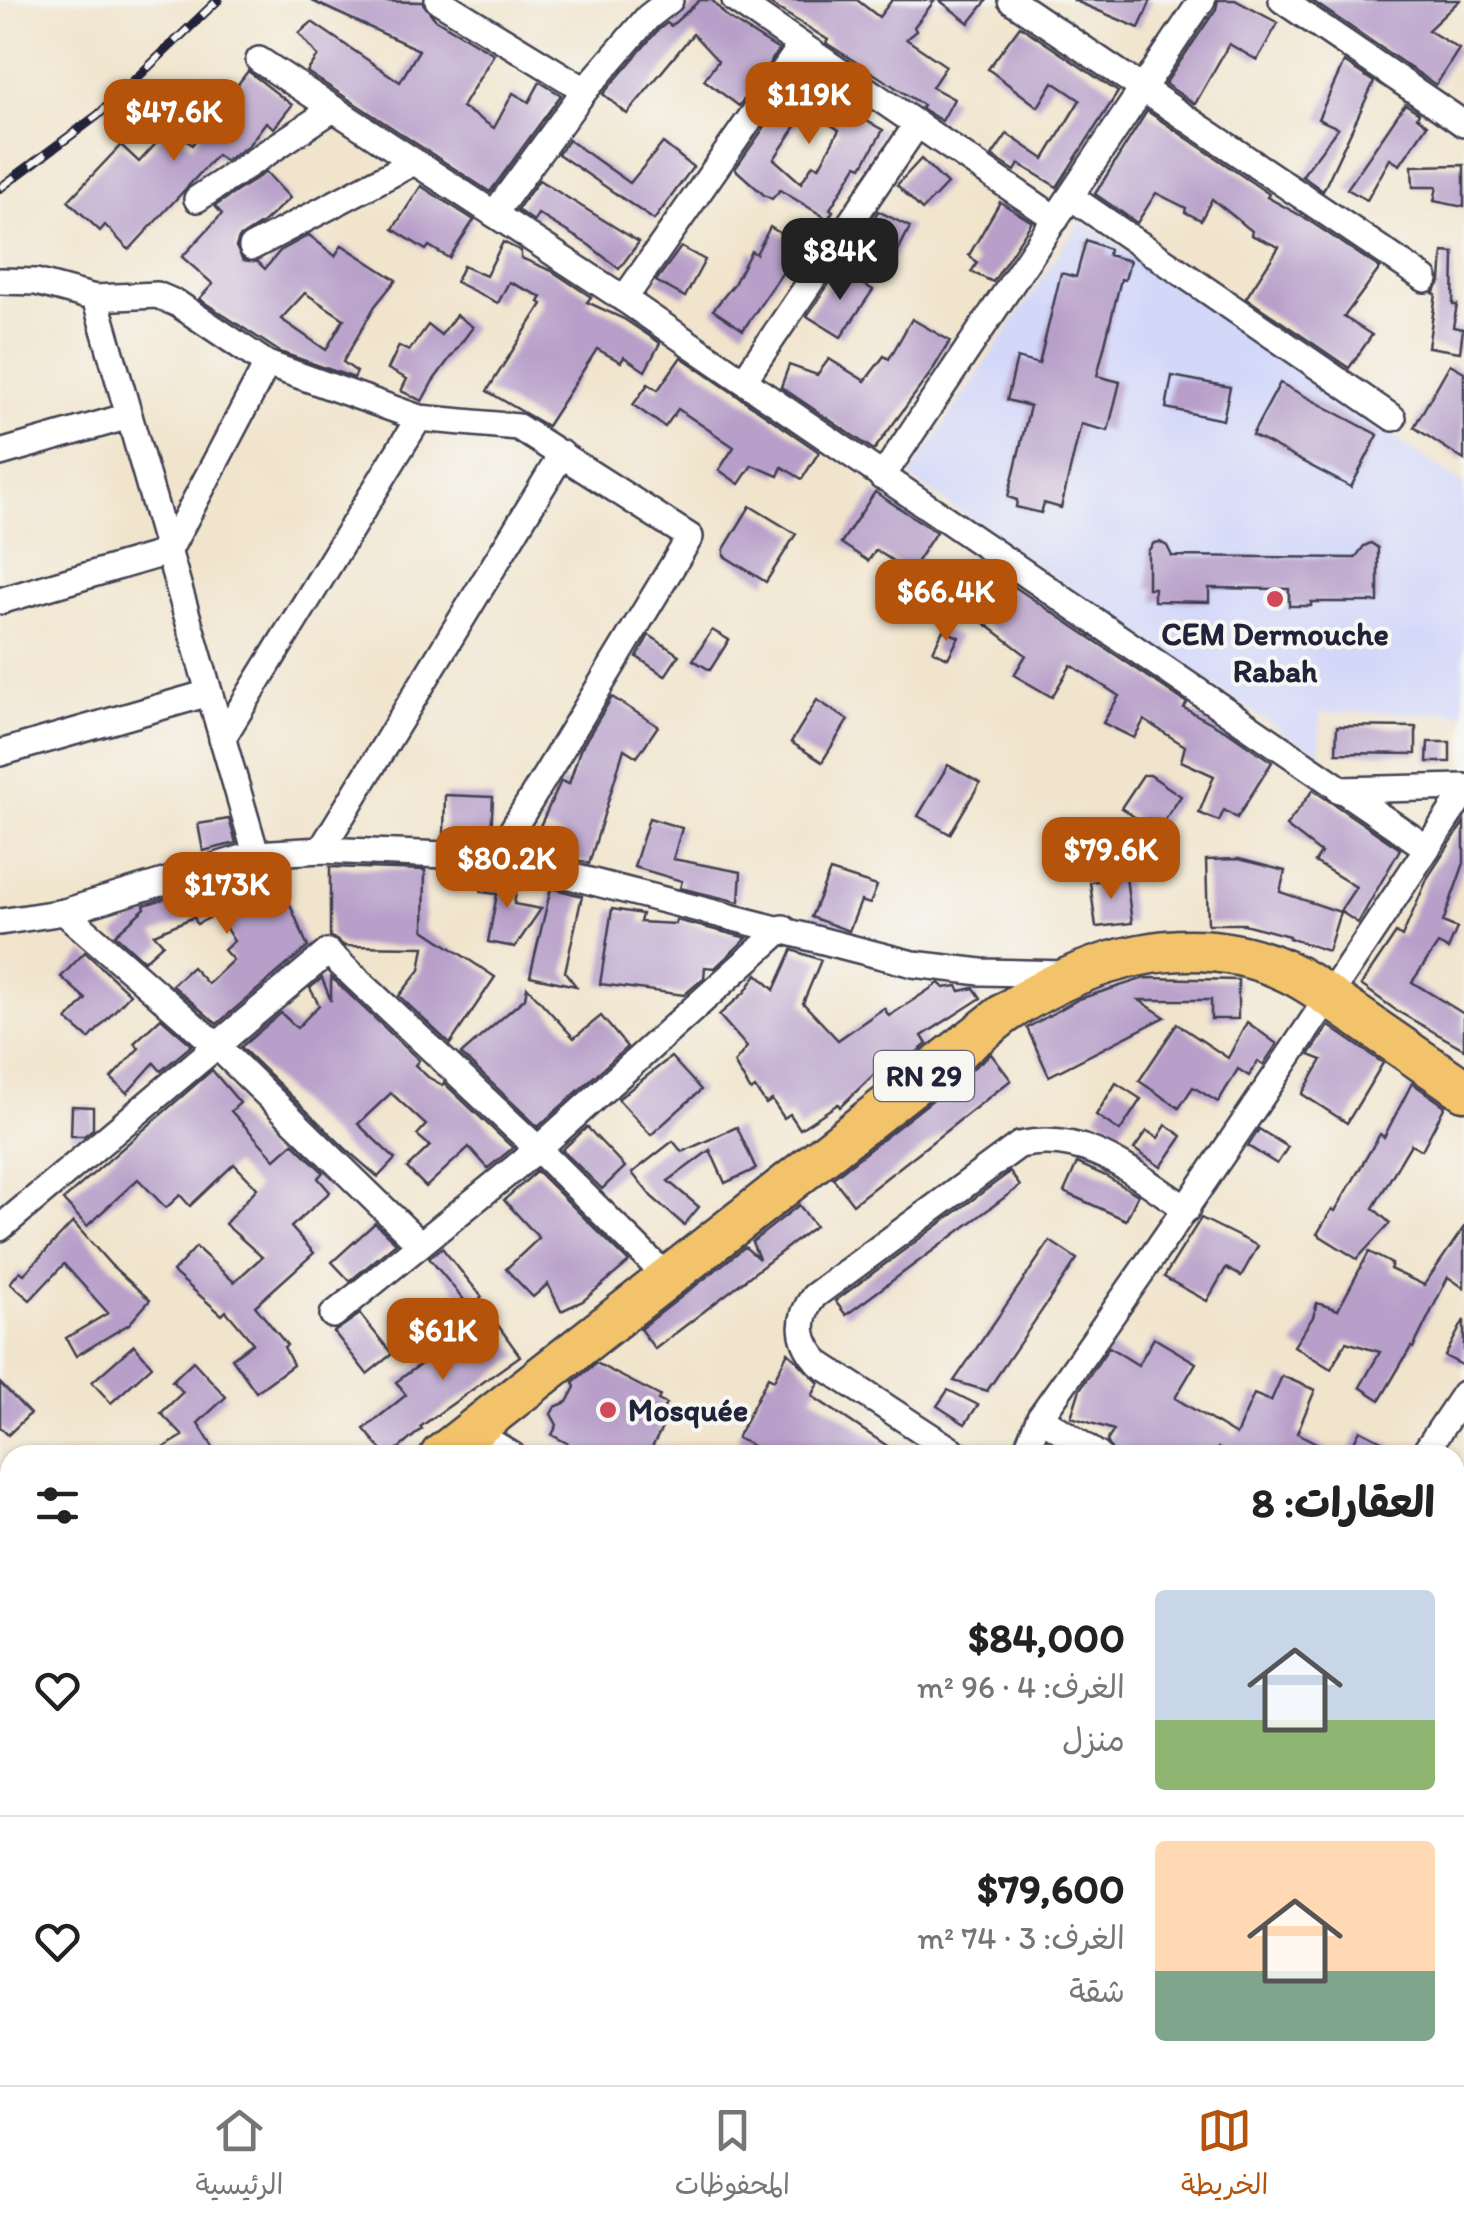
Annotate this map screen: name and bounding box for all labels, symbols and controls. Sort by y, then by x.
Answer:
pin: $119K [739,62,879,147]
text: $119K [767,75,851,113]
pin: $47.6K [93,79,255,164]
text: $47.6K [126,92,222,130]
pin: $84K [781,218,899,303]
text: $84K [803,231,877,269]
pin: $66.4K [865,559,1027,644]
text: $66.4K [897,572,995,610]
marker: CEM Dermouche Rabah [1264,588,1286,610]
place label: CEM Dermouche Rabah [1161,615,1389,690]
pin: $79.6K [1030,817,1192,902]
pin: $80.2K [426,826,588,911]
text: $79.6K [1064,830,1158,868]
text: $80.2K [458,839,556,877]
pin: $173K [157,852,297,937]
text: $173K [185,865,269,903]
road number: RN 29 [874,1051,974,1101]
pin: $61K [384,1298,502,1383]
text: $61K [409,1311,477,1349]
place label: Mosquée [628,1391,748,1429]
marker: Mosquée [597,1399,619,1421]
text: العقارات: 8 [1252,1477,1435,1528]
icon: filters [30,1478,85,1533]
text: $84,000 [968,1612,1125,1663]
icon: home [1235,1630,1355,1750]
icon: heart [30,1663,85,1718]
text: الغرف: 4 · 96 m² [917,1668,1125,1706]
text: منزل [1062,1721,1125,1759]
text: $79,600 [977,1863,1125,1914]
icon: home [1235,1881,1355,2001]
icon: heart [30,1914,85,1969]
text: الغرف: 3 · 74 m² [917,1919,1125,1957]
text: شقة [1069,1972,1125,2010]
tab: الرئيسية [196,2103,284,2209]
tab: المحفوظات [675,2103,790,2209]
tab: الخريطة [1181,2103,1268,2209]

